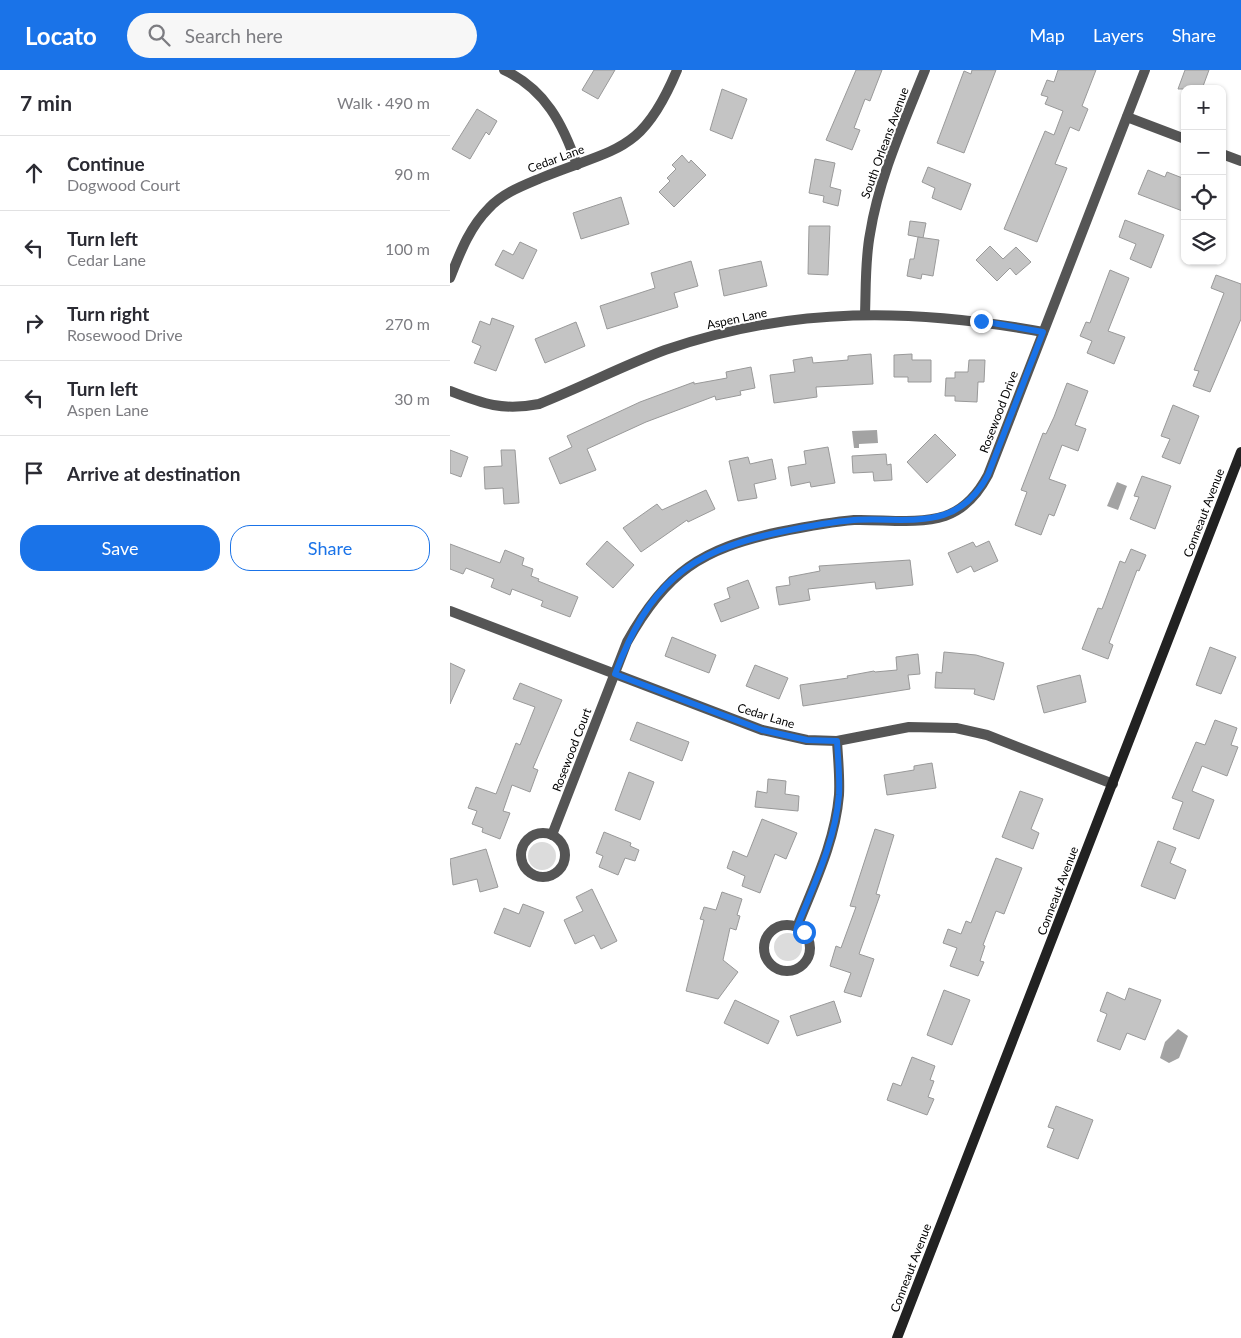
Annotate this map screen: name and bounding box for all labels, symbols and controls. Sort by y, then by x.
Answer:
search box [127,13,477,58]
text: Locato [25,21,97,50]
icon: search [145,21,173,49]
text: Search here [185,24,283,47]
text: Map [1029,24,1065,46]
text: Layers [1093,24,1144,46]
text: Share [1172,24,1216,46]
street label: South Orleans Avenue [857,85,912,201]
map controls [1181,85,1226,265]
button: + [1181,85,1226,130]
text: 7 min [20,90,72,115]
text: Walk · 490 m [337,93,430,112]
button: − [1181,130,1226,175]
street label: Cedar Lane [525,141,586,176]
text: Continue [67,152,145,175]
icon: ahead [20,159,48,187]
text: 90 m [394,164,430,183]
text: Dogwood Court [67,175,180,194]
button: locate [1181,175,1226,220]
button: layers [1181,220,1226,265]
text: Turn left [67,227,138,250]
icon: left [20,234,48,262]
text: 100 m [385,239,430,258]
text: Cedar Lane [67,250,146,269]
text: Turn right [67,302,149,325]
street label: Aspen Lane [705,305,768,332]
icon: right [20,309,48,337]
route end [970,310,993,333]
text: 270 m [385,314,430,333]
text: Rosewood Drive [67,325,183,344]
street label: Rosewood Drive [976,369,1021,455]
text: Turn left [67,377,138,400]
icon: left [20,384,48,412]
text: 30 m [394,389,430,408]
text: Aspen Lane [67,400,149,419]
icon: arrive [20,459,48,487]
text: Arrive at destination [67,462,240,485]
street label: Conneaut Avenue [1180,466,1227,559]
button: Save [20,525,220,571]
button: Share [230,525,430,571]
street label: Cedar Lane [736,700,797,731]
street label: Rosewood Court [549,705,595,794]
street label: Conneaut Avenue [1034,844,1081,937]
route start [793,921,816,944]
street label: Conneaut Avenue [887,1221,934,1314]

